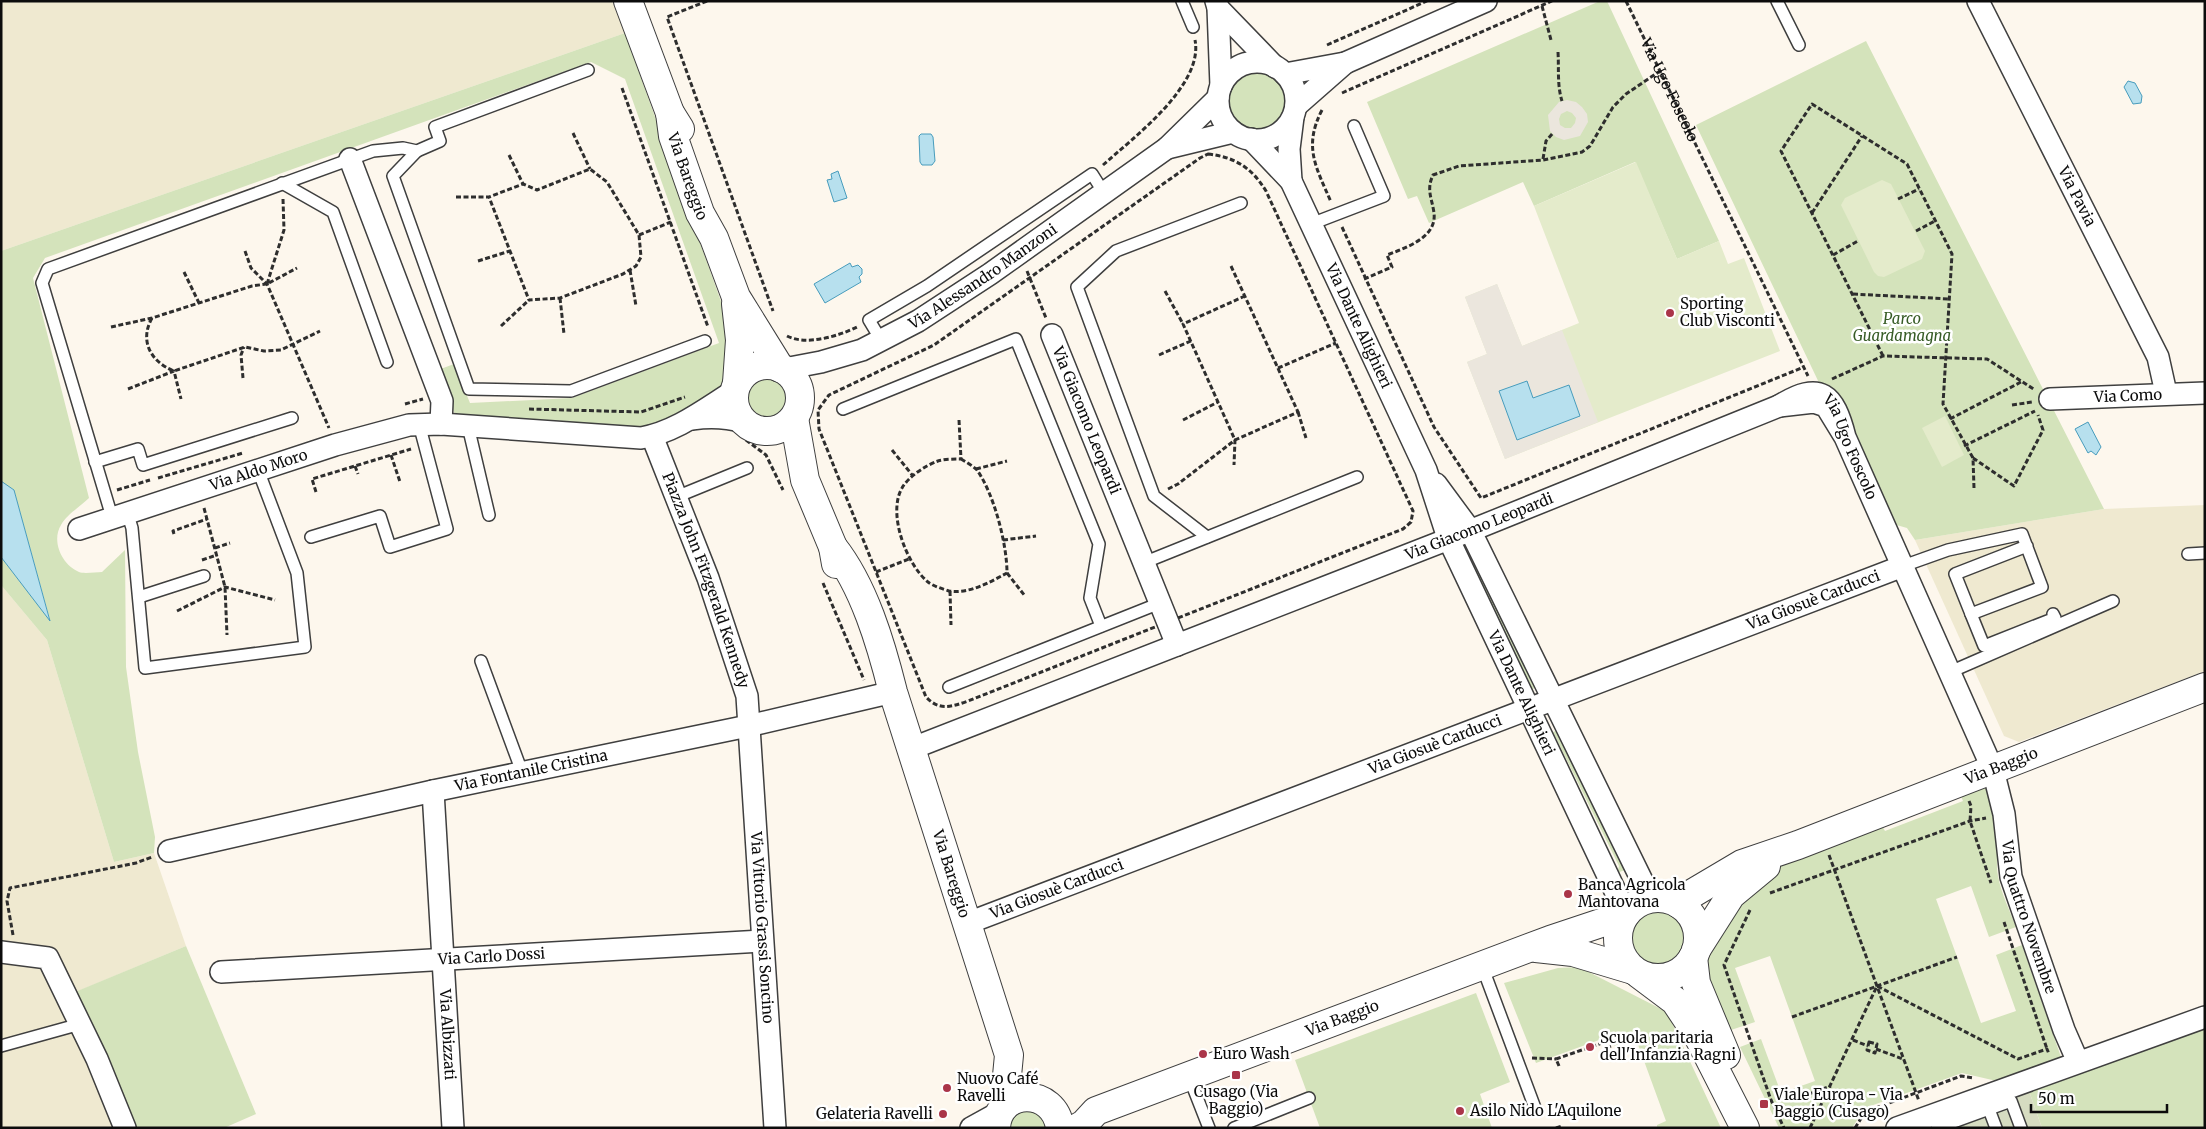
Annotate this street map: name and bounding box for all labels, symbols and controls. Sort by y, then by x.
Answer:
street label: Via Ugo Foscolo [1636,34,1703,145]
street label: Via Bareggio [663,129,712,223]
street label: Via Pavia [2054,162,2100,230]
street label: Via Alessandro Manzoni [905,219,1061,334]
street label: Via Dante Alighieri [1321,259,1397,391]
place label: Sporting Club Visconti [1680,294,1775,330]
marker: Sporting Club Visconti [1664,307,1676,319]
park label: Parco Guardamagna [1853,309,1951,345]
street label: Via Giacomo Leopardi [1048,343,1125,497]
street label: Via Como [2092,385,2163,406]
street label: Via Ugo Foscolo [1819,389,1882,503]
street label: Via Aldo Moro [206,445,310,495]
street label: Piazza John Fitzgerald Kennedy [658,469,754,691]
street label: Via Giacomo Leopardi [1401,488,1556,564]
street label: Via Giosuè Carducci [1743,566,1883,634]
street label: Via Dante Alighieri [1484,627,1560,758]
street label: Via Giosuè Carducci [1365,710,1504,779]
street label: Via Baggio [1961,743,2041,789]
street label: Via Fontanile Cristina [452,745,609,795]
street label: Via Bareggio [928,827,975,920]
street label: Via Vittorio Grassi Soncino [747,830,778,1024]
street label: Via Quattro Novembre [1998,838,2061,996]
street label: Via Giosuè Carducci [986,855,1126,923]
place label: Banca Agricola Mantovana [1578,875,1686,911]
marker: Banca Agricola Mantovana [1562,888,1574,900]
street label: Via Carlo Dossi [436,943,546,969]
street label: Via Albizzati [436,988,460,1081]
street label: Via Baggio [1302,995,1382,1041]
place label: Scuola paritaria dell'Infanzia Ragni [1600,1028,1736,1064]
marker: Scuola paritaria dell'Infanzia Ragni [1584,1041,1596,1053]
place label: Euro Wash [1213,1044,1290,1063]
marker: Euro Wash [1197,1048,1209,1060]
place label: Nuovo Café Ravelli [957,1069,1039,1105]
marker: Cusago (Via Baggio) [1230,1069,1242,1081]
marker: Nuovo Café Ravelli [941,1082,953,1094]
place label: Cusago (Via Baggio) [1194,1082,1278,1118]
scale bar [2031,1082,2167,1114]
place label: Viale Europa - Via Baggio (Cusago) [1773,1085,1903,1121]
text: 50 m [2038,1089,2075,1108]
marker: Viale Europa - Via Baggio (Cusago) [1758,1098,1770,1110]
place label: Asilo Nido L'Aquilone [1469,1101,1622,1120]
place label: Gelateria Ravelli [816,1104,933,1123]
marker: Asilo Nido L'Aquilone [1454,1105,1466,1117]
marker: Gelateria Ravelli [937,1108,949,1120]

